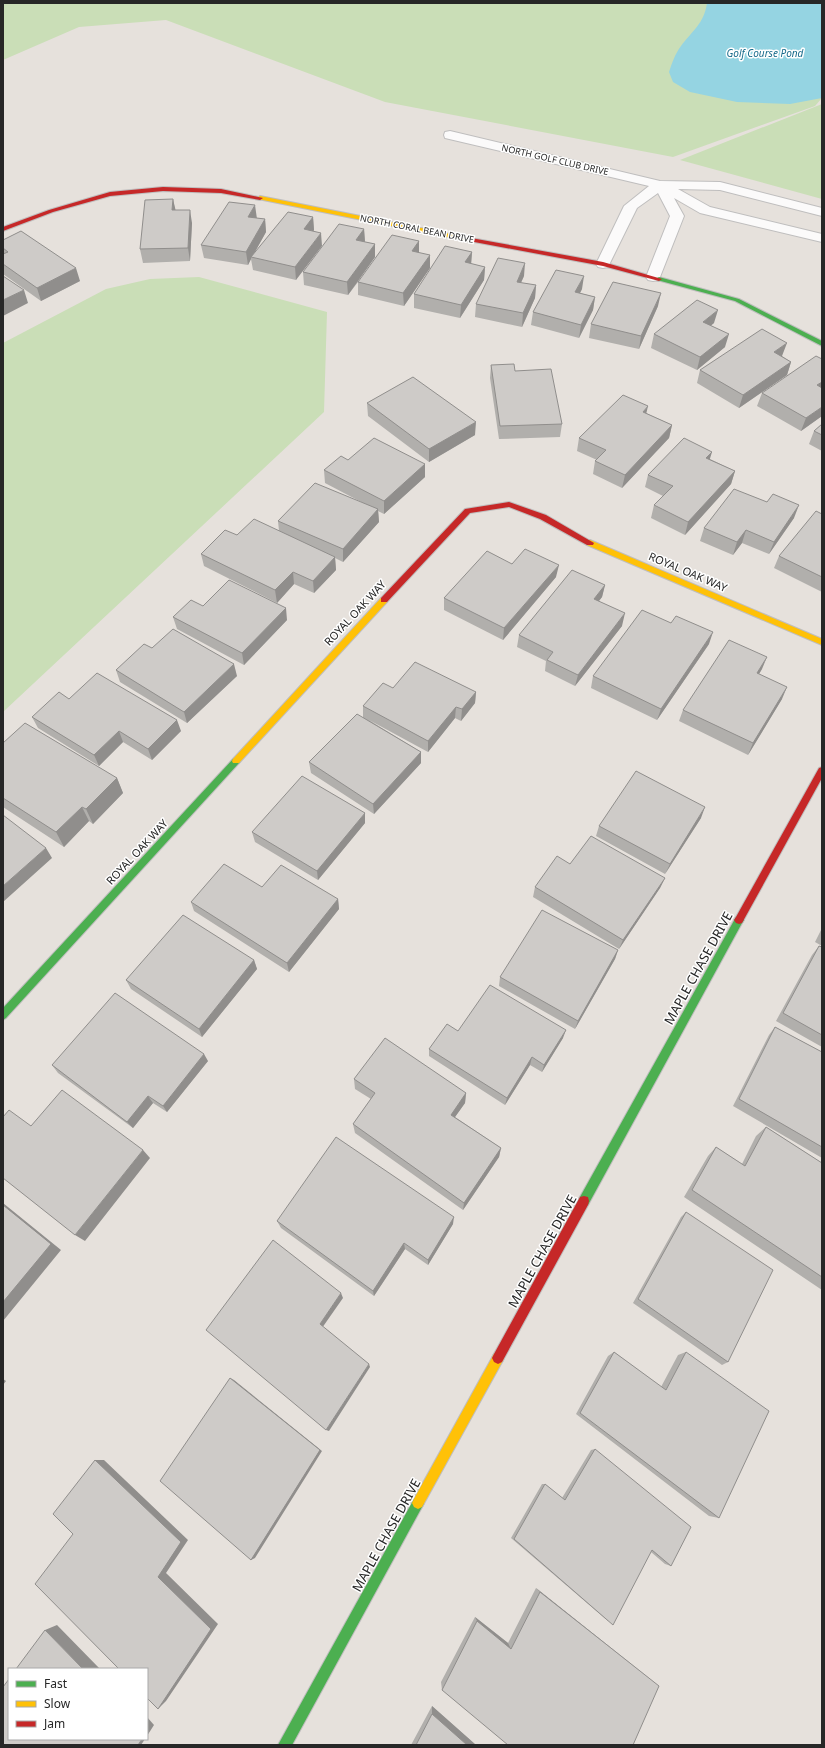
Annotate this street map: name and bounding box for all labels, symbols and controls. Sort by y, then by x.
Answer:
water label: Golf Course Pond [727,46,804,60]
street label: NORTH GOLF CLUB DRIVE [500,141,610,178]
street label: NORTH CORAL BEAN DRIVE [359,211,475,246]
street label: ROYAL OAK WAY [647,548,730,595]
street label: ROYAL OAK WAY [321,576,389,648]
street label: ROYAL OAK WAY [103,815,171,887]
street label: MAPLE CHASE DRIVE [660,908,736,1028]
street label: MAPLE CHASE DRIVE [504,1191,580,1311]
street label: MAPLE CHASE DRIVE [348,1475,424,1595]
legend [8,1668,148,1740]
text: Fast [44,1675,68,1692]
text: Slow [44,1695,71,1712]
text: Jam [43,1715,65,1732]

